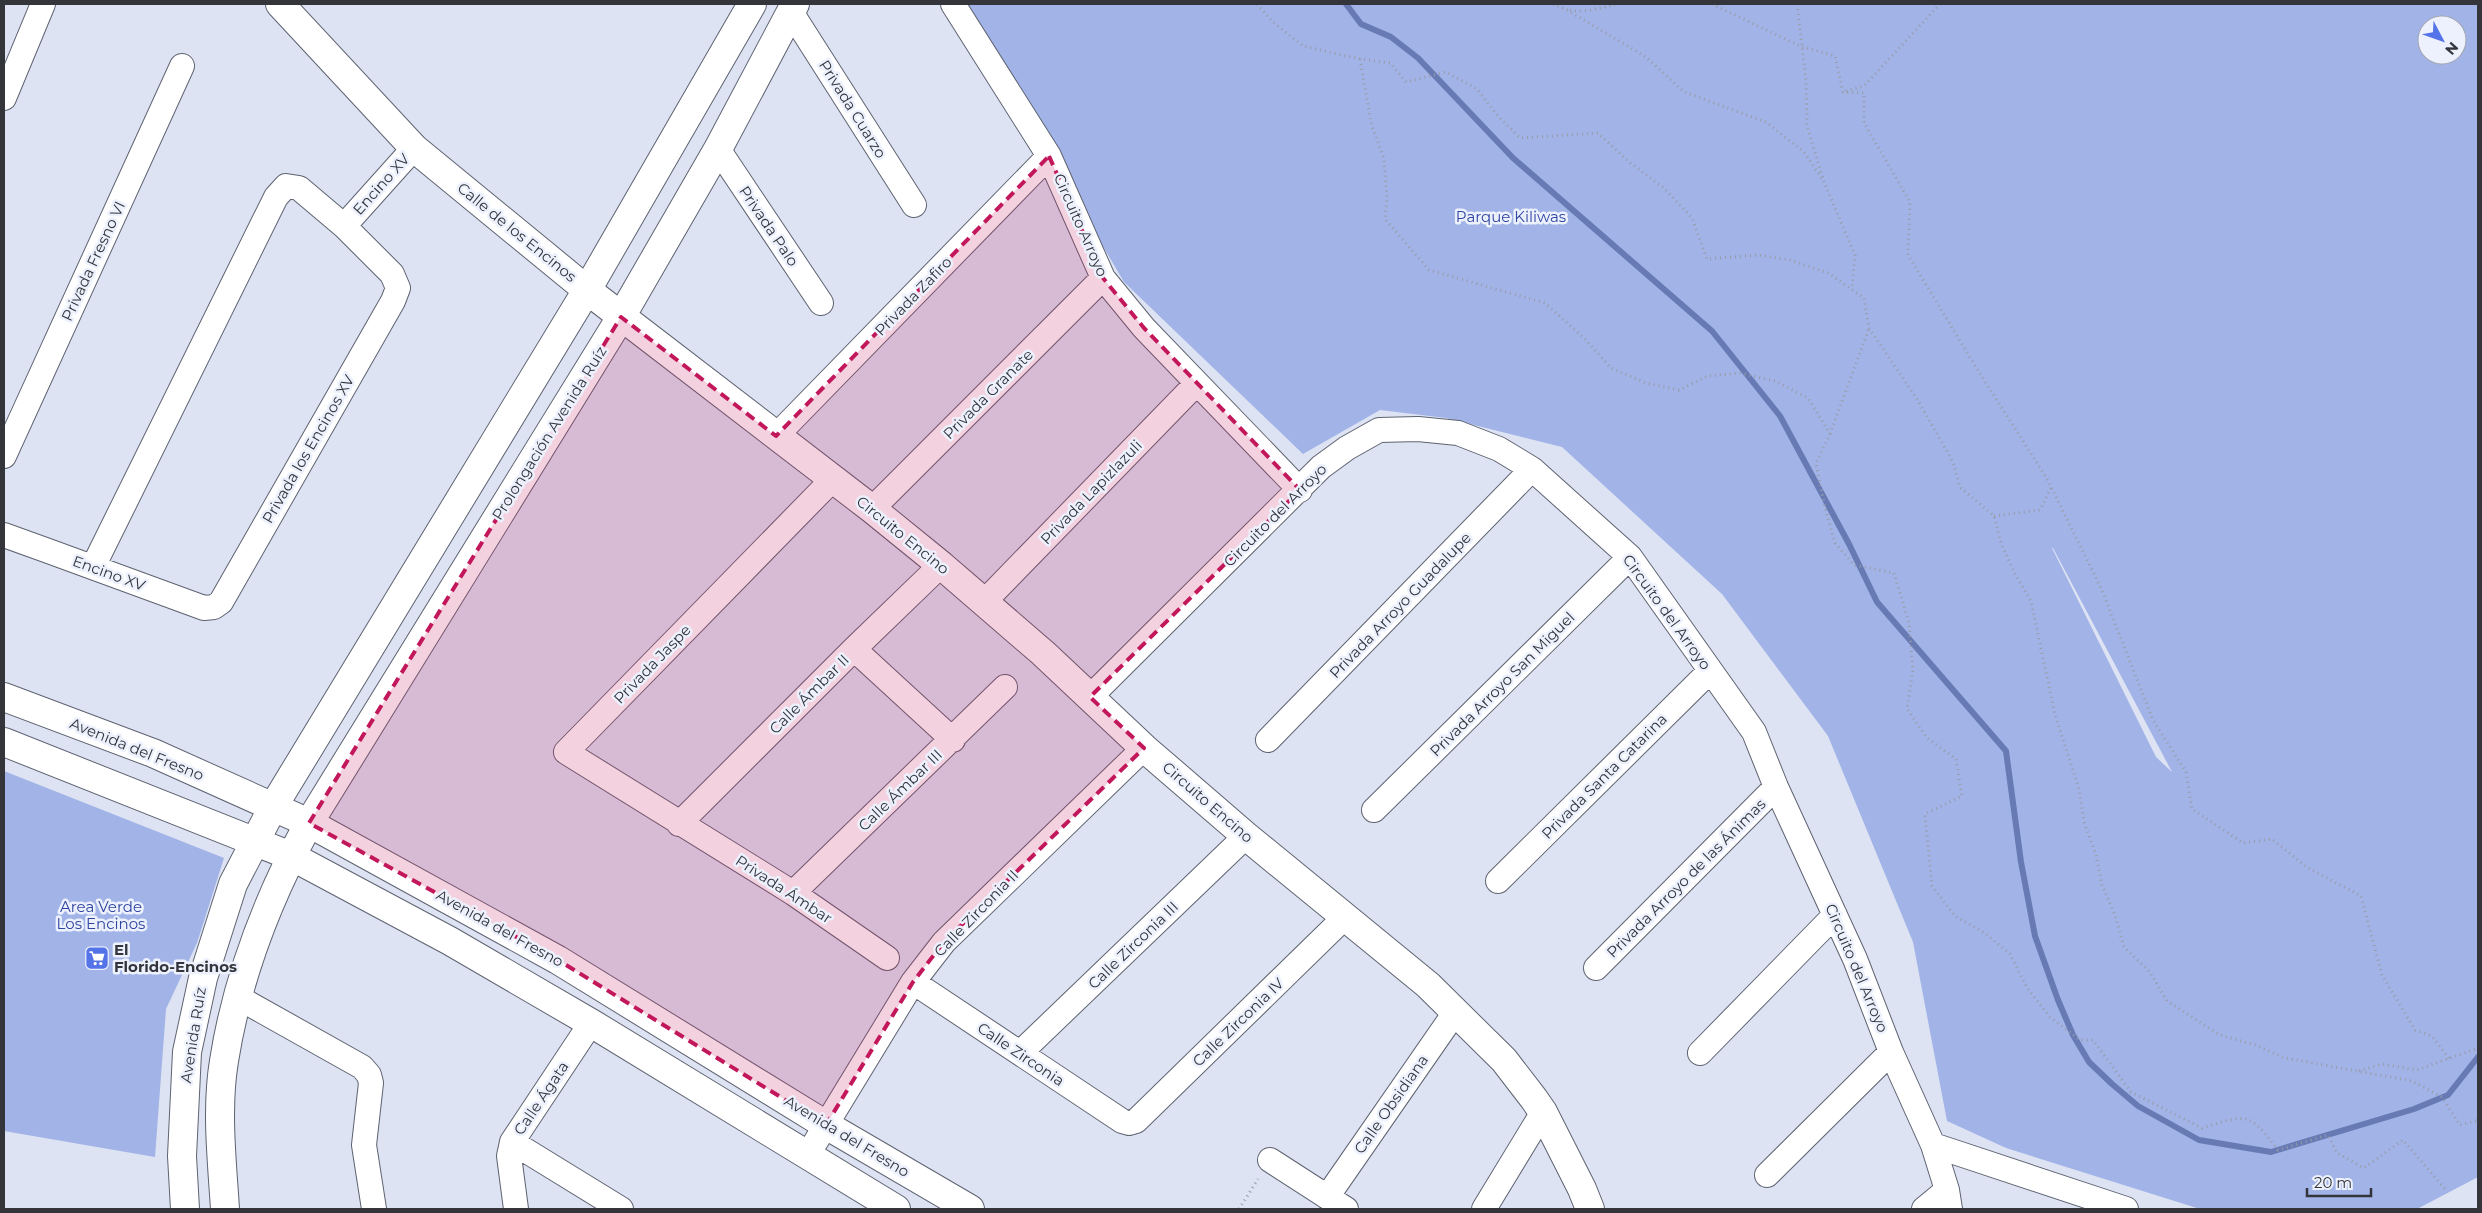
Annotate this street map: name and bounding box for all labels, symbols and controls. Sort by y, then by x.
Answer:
north arrow [2417,15,2467,65]
text: N [2441,38,2462,59]
street label: Privada Cuarzo [815,56,891,162]
street label: Encino XV [349,149,414,219]
street label: Circuito Arroyo [1050,170,1112,280]
street label: Calle de los Encinos [454,178,580,286]
street label: Privada Palo [735,182,803,270]
street label: Privada Fresno VI [57,198,129,324]
park label: Parque Kiliwas [1456,207,1566,226]
street label: Privada Zafiro [870,252,956,340]
street label: Prolongación Avenida Ruíz [488,342,611,523]
street label: Privada Granate [939,345,1037,443]
street label: Privada los Encinos XV [258,371,358,527]
street label: Privada Lapizlazuli [1036,436,1146,548]
street label: Circuito del Arroyo [1219,459,1331,571]
street label: Circuito Encino [853,492,953,578]
street label: Privada Arroyo Guadalupe [1325,528,1475,682]
street label: Circuito del Arroyo [1619,550,1715,674]
street label: Encino XV [70,551,148,595]
street label: Privada Arroyo San Miguel [1426,608,1578,760]
street label: Privada Jaspe [609,620,695,708]
street label: Calle Ámbar II [765,650,853,738]
street label: Privada Santa Catarina [1537,709,1671,843]
street label: Avenida del Fresno [67,713,207,785]
street label: Calle Ámbar III [854,745,946,835]
street label: Circuito Encino [1159,757,1257,847]
street label: Privada Arroyo de las Ánimas [1602,794,1770,962]
street label: Privada Ámbar [732,851,836,927]
street label: Calle Zirconia II [930,865,1022,961]
street label: Avenida del Fresno [433,885,567,971]
park label: Area Verde Los Encinos [57,897,145,933]
street label: Calle Zirconia III [1084,897,1182,993]
street label: Circuito del Arroyo [1821,901,1893,1035]
place label: El Florido-Encinos [114,940,237,976]
supermarket icon: El Florido-Encinos [84,945,110,971]
street label: Calle Zirconia IV [1188,973,1288,1070]
street label: Avenida Ruíz [176,985,210,1084]
street label: Calle Zirconia [974,1018,1068,1090]
street label: Calle Obsidiana [1350,1051,1432,1157]
street label: Calle Ágata [509,1058,573,1138]
street label: Avenida del Fresno [781,1091,913,1181]
scale bar [2307,1166,2371,1198]
text: 20 m [2314,1173,2352,1192]

